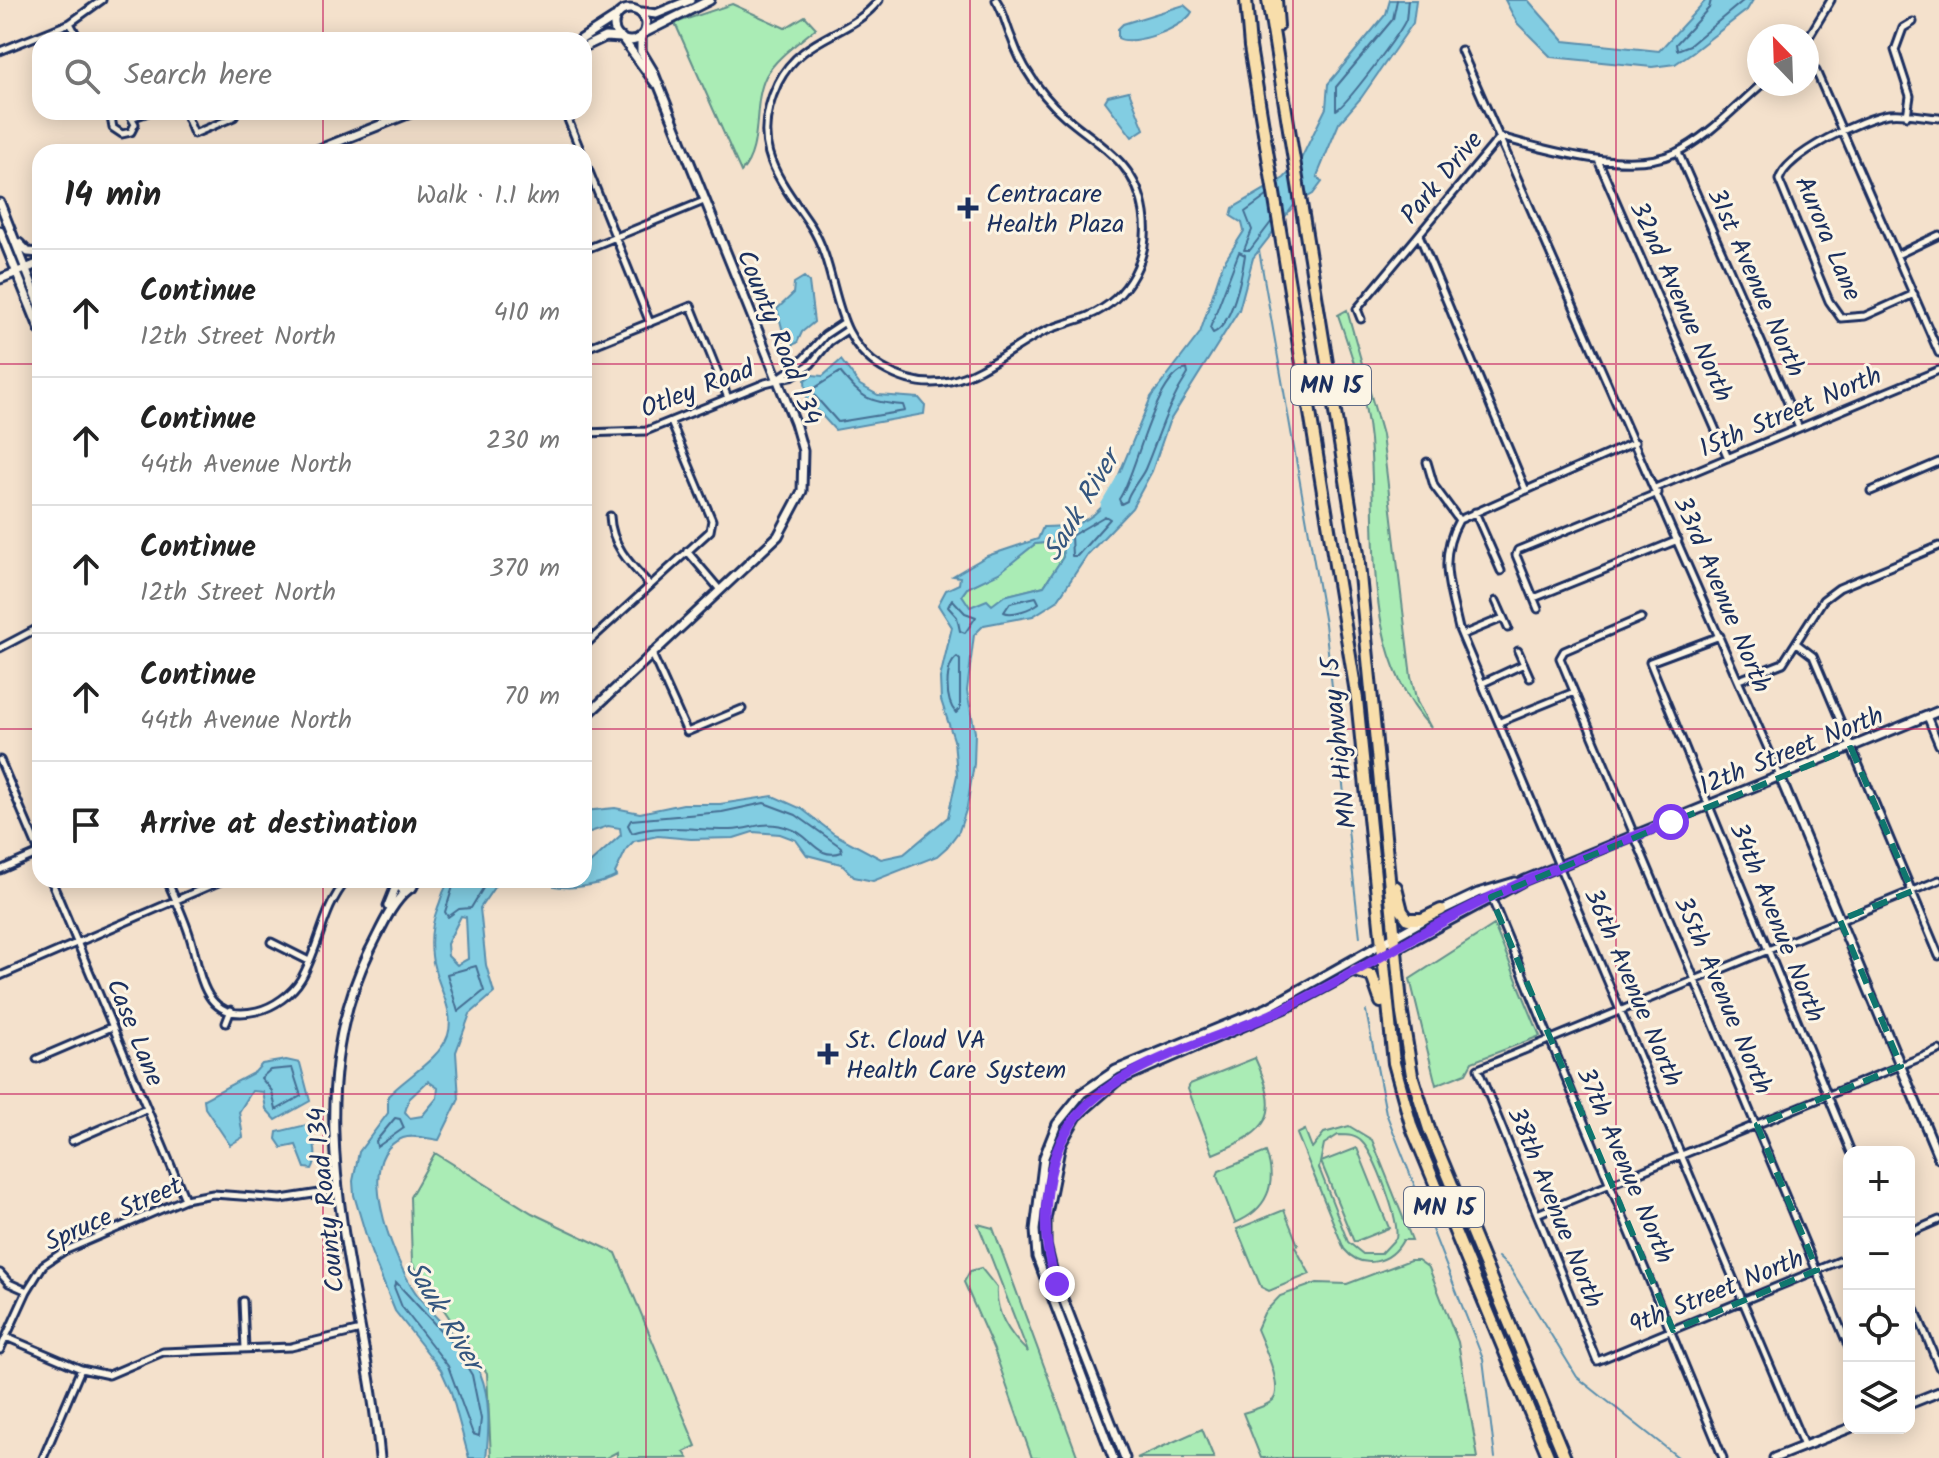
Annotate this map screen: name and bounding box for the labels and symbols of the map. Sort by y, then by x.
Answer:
north arrow [1747,24,1819,96]
street label: Park Drive [1391,122,1495,235]
street label: Aurora Lane [1782,170,1872,308]
place label: Centracare Health Plaza [986,174,1124,246]
street label: 31st Avenue North [1695,181,1816,384]
street label: 32nd Avenue North [1617,195,1743,409]
marker: Centracare Health Plaza [957,197,979,219]
street label: County Road 134 [724,244,833,432]
street label: Otley Road [635,349,762,431]
street label: 15th Street North [1693,355,1889,470]
road number: MN 15 [1291,365,1371,405]
water label: Sauk River [1031,437,1136,570]
street label: 33rd Avenue North [1661,490,1782,700]
street label: MN Highway 15 [1310,653,1370,831]
street label: 12th Street North [1693,696,1891,808]
route start [1653,804,1689,840]
street label: 34th Avenue North [1717,816,1835,1029]
street label: 36th Avenue North [1571,882,1693,1094]
street label: 35th Avenue North [1661,890,1783,1102]
street label: Case Lane [94,973,175,1093]
place label: St. Cloud VA Health Care System [846,1020,1066,1092]
marker: St. Cloud VA Health Care System [817,1043,839,1065]
street label: 37th Avenue North [1564,1061,1685,1271]
street label: 38th Avenue North [1495,1101,1614,1315]
street label: County Road 134 [296,1105,358,1295]
street label: Spruce Street [38,1165,190,1264]
road number: MN 15 [1404,1187,1484,1227]
street label: 9th Street North [1623,1239,1811,1347]
water label: Sauk River [392,1251,497,1384]
route end [1039,1266,1075,1302]

